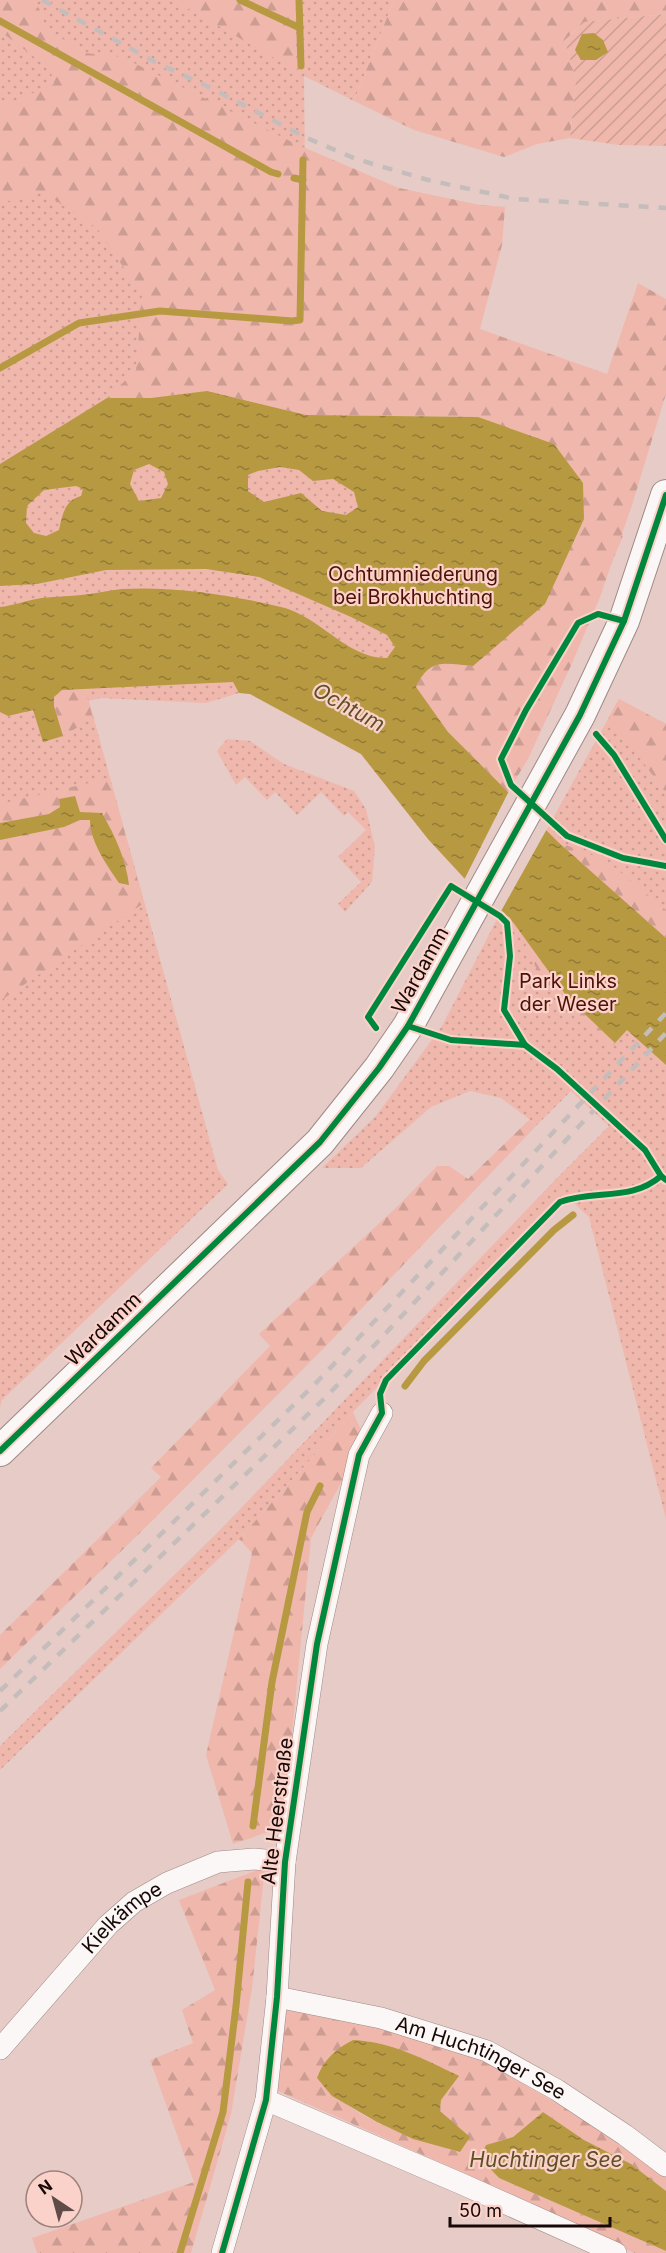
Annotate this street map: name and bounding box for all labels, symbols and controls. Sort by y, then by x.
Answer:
park label: Ochtumniederung bei Brokhuchting [328,562,498,609]
water label: Ochtum [309,677,389,737]
street label: Wardamm [386,922,454,1018]
park label: Park Links der Weser [519,969,617,1016]
street label: Wardamm [60,1287,146,1371]
street label: Alte Heerstraße [256,1736,298,1886]
street label: Kielkämpe [77,1877,166,1958]
street label: Am Huchtinger See [393,2011,571,2105]
water label: Huchtinger See [469,2147,623,2172]
north arrow [24,2169,84,2229]
text: N [34,2175,56,2199]
scale bar [450,2190,610,2228]
text: 50 m [459,2200,502,2221]

